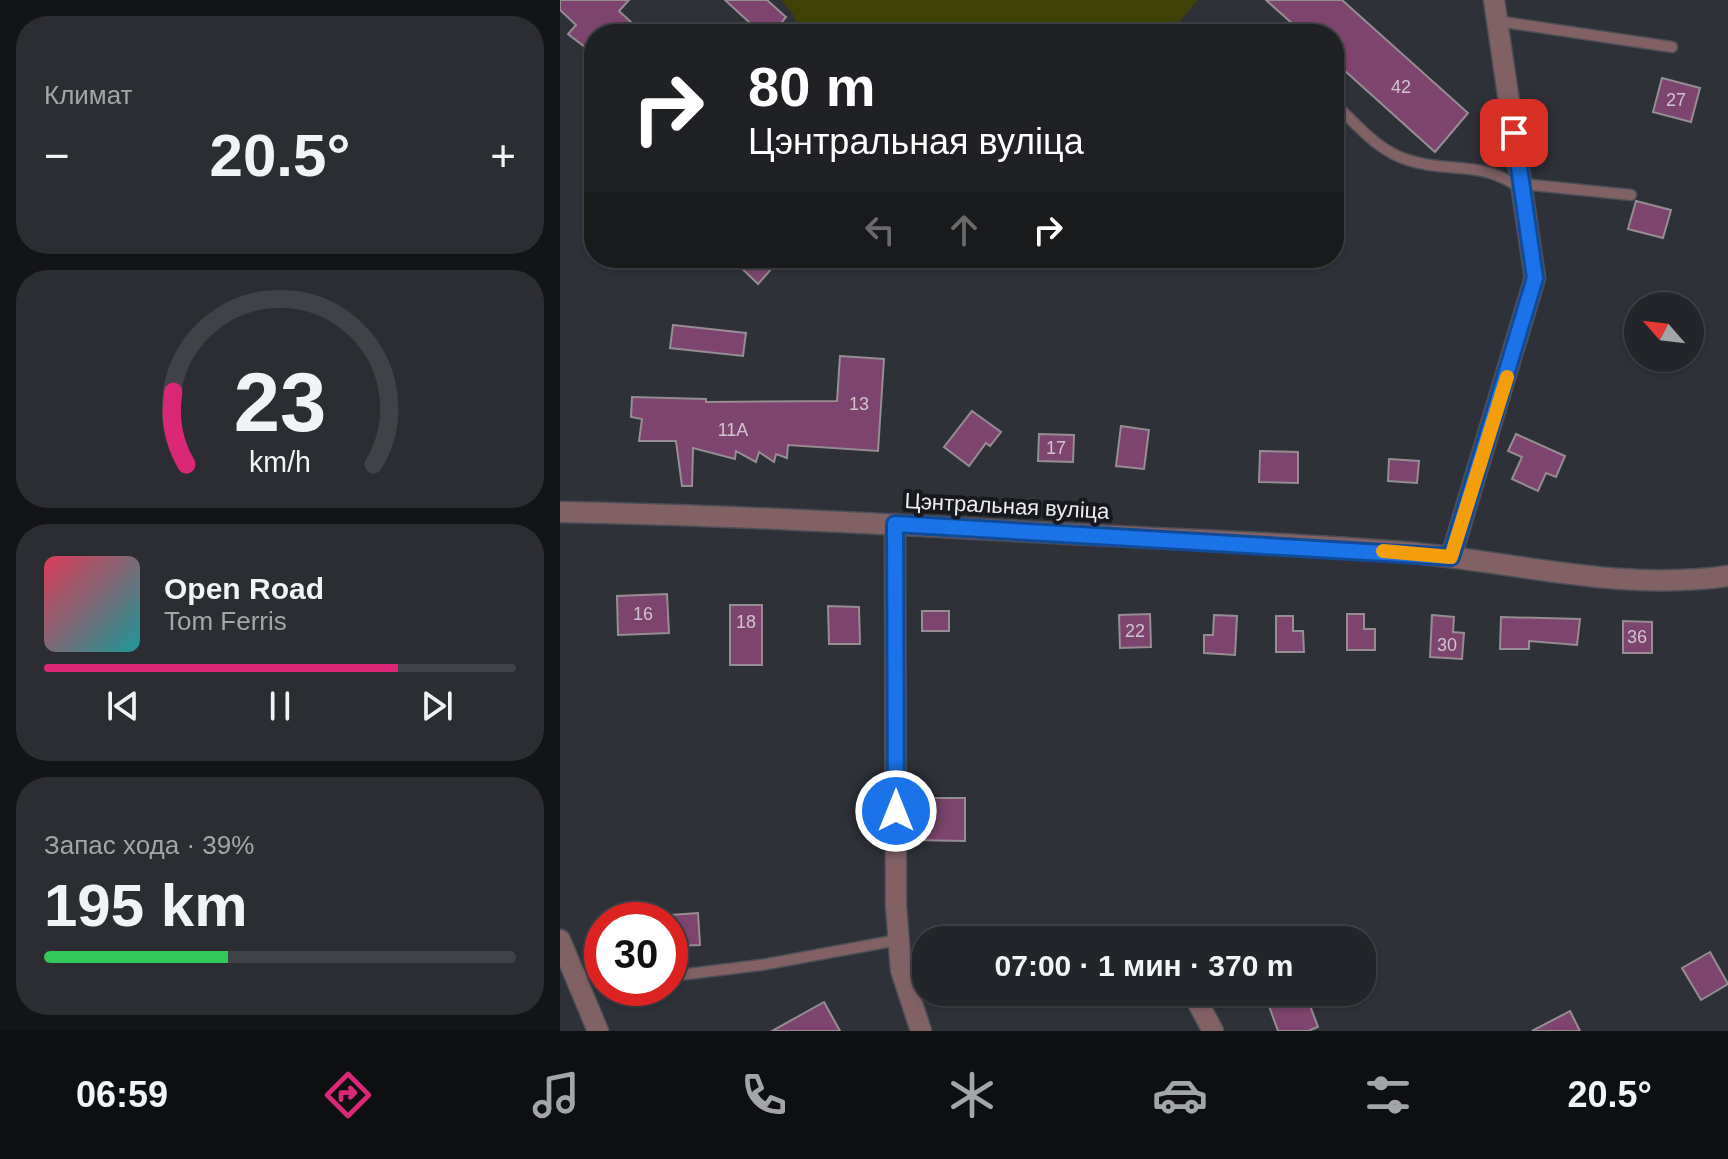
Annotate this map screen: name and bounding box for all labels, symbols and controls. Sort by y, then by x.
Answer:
text: 80 m [748,55,876,118]
icon: right [616,56,720,160]
house number: 42 [1391,77,1411,97]
text: Климат [44,80,133,110]
house number: 27 [1666,90,1686,110]
pin [1480,99,1548,167]
icon: arrive [1492,111,1536,155]
text: Цэнтральная вуліца [748,121,1084,162]
text: 20.5° [210,122,350,189]
text: − [44,131,70,180]
text: + [490,131,516,180]
icon: left [858,208,902,252]
icon: ahead [942,208,986,252]
icon: right [1026,208,1070,252]
north arrow [1624,292,1704,372]
map controls [1624,292,1704,372]
text: 23 [234,355,326,448]
house number: 13 [849,394,869,414]
house number: 11А [718,420,748,440]
house number: 17 [1046,438,1066,458]
text: km/h [249,446,311,478]
street label: Цэнтральная вуліца [904,488,1111,524]
text: Open Road [164,572,324,605]
house number: 16 [633,604,653,624]
text: Tom Ferris [164,606,287,636]
house number: 18 [736,612,756,632]
house number: 22 [1125,621,1145,641]
house number: 36 [1627,627,1647,647]
house number: 30 [1437,635,1457,655]
icon: previous [101,684,145,728]
icon: pause [258,684,302,728]
icon: next [415,684,459,728]
position arrow [854,769,938,853]
text: Запас хода · 39% [44,830,254,860]
text: 195 km [44,872,248,939]
speed limit sign: 30 [584,902,688,1006]
text: 07:00 · 1 мин · 370 m [995,949,1293,982]
icon: directions [320,1067,376,1123]
icon: music [528,1067,584,1123]
icon: phone [736,1067,792,1123]
icon: climate [944,1067,1000,1123]
icon: car [1152,1067,1208,1123]
icon: filters [1360,1067,1416,1123]
text: 06:59 [76,1074,168,1115]
text: 20.5° [1567,1074,1652,1115]

